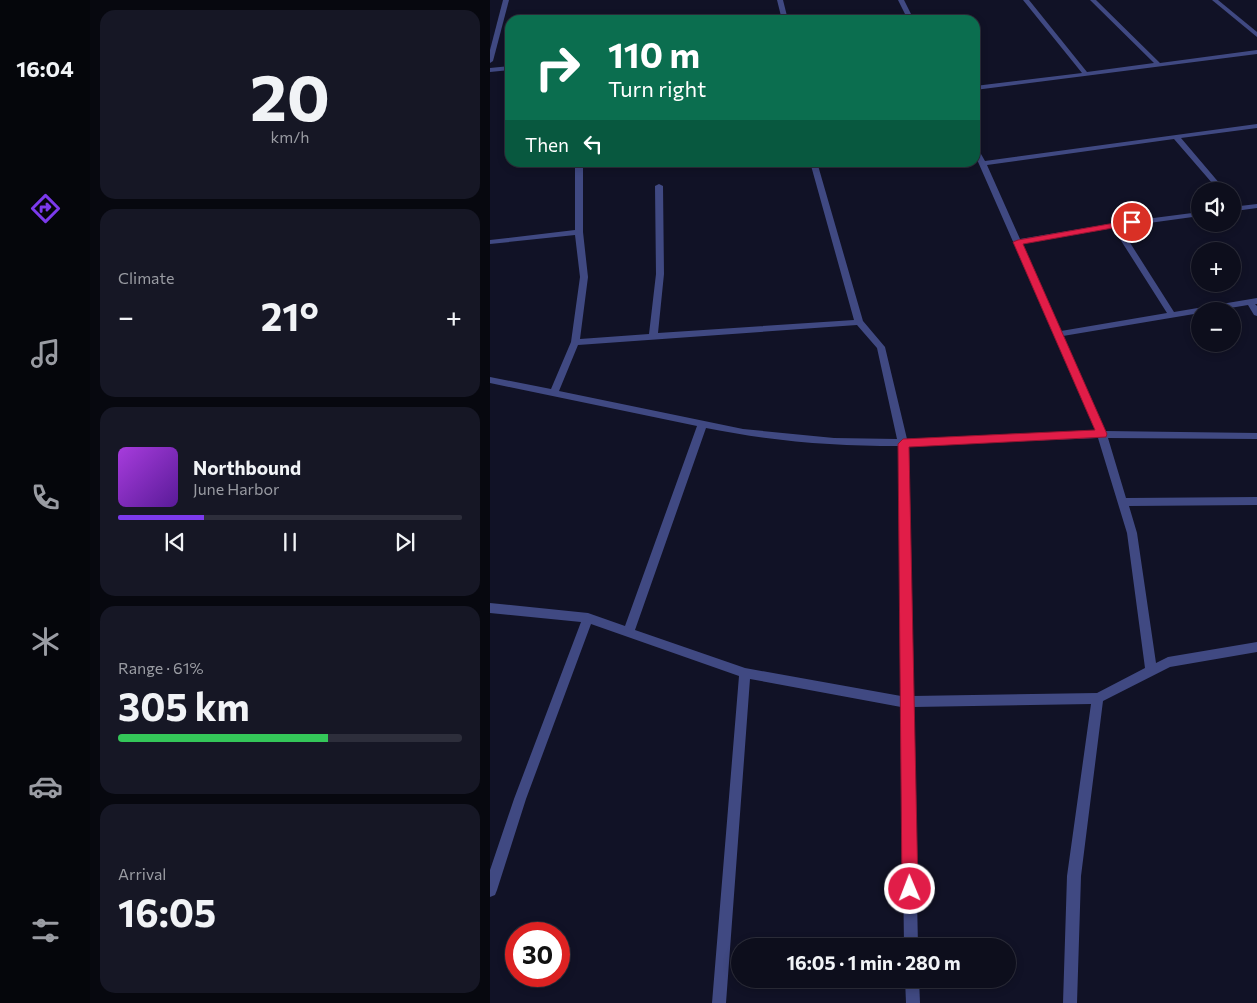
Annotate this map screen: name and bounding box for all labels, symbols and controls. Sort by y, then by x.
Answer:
text: 110 m [608,32,700,75]
icon: right [525,35,590,100]
text: 16:04 [16,55,74,82]
text: 20 [250,55,330,134]
text: Turn right [608,75,706,102]
text: km/h [271,127,309,146]
icon: left [579,130,607,158]
text: Then [525,133,569,156]
map controls [1191,182,1241,352]
button: sound [1191,182,1241,232]
icon: directions [28,191,63,226]
pin [1111,201,1153,243]
icon: arrive [1118,208,1146,236]
button: + [1191,242,1241,292]
text: Climate [118,268,174,287]
text: 21° [261,292,319,339]
text: − [118,299,134,333]
text: + [446,299,462,333]
button: − [1191,302,1241,352]
icon: music [28,336,63,371]
text: Northbound [193,456,301,479]
text: June Harbor [193,479,279,498]
icon: phone [28,480,63,515]
icon: previous [161,528,189,556]
icon: pause [276,528,304,556]
icon: next [391,528,419,556]
icon: climate [28,624,63,659]
text: Range · 61% [118,658,204,677]
text: 305 km [118,682,250,729]
icon: car [28,769,63,804]
position arrow [883,862,935,914]
text: Arrival [118,864,166,883]
text: 16:05 [118,888,216,935]
icon: filters [28,913,63,948]
speed limit sign: 30 [505,922,570,987]
text: 16:05 · 1 min · 280 m [787,951,960,974]

